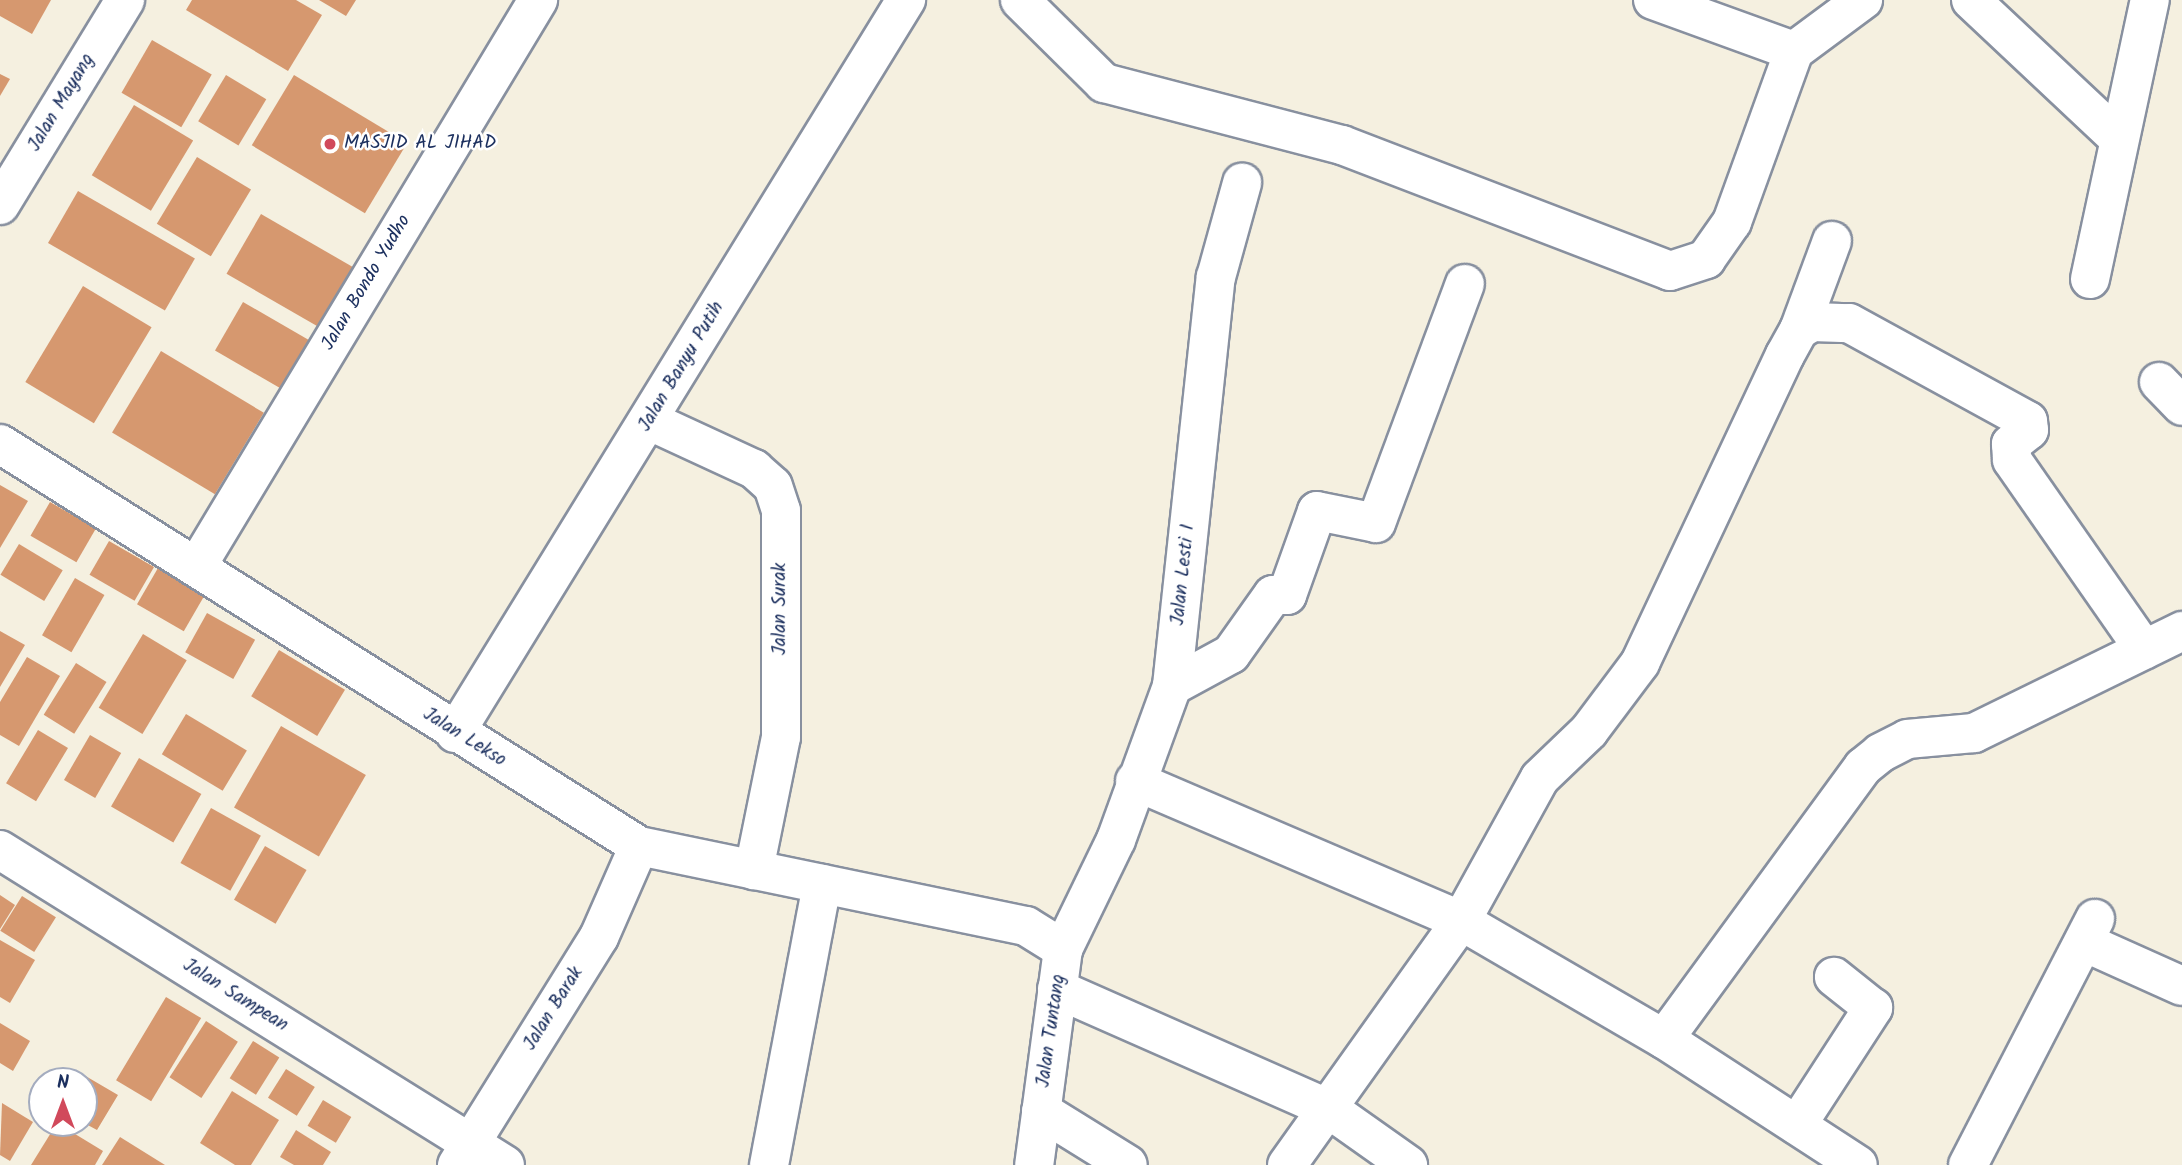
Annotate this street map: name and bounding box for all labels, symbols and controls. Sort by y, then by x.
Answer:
street label: Jalan Mayang [24,50,100,156]
place label: MASJID AL JIHAD [344,133,496,155]
marker: MASJID AL JIHAD [322,136,338,152]
street label: Jalan Bondo Yudho [318,211,416,355]
street label: Jalan Banyu Putih [634,298,730,436]
street label: Jalan Lesti I [1167,523,1201,627]
street label: Jalan Surak [770,563,792,655]
street label: Jalan Lekso [418,704,510,772]
street label: Jalan Sampean [178,955,292,1037]
street label: Jalan Barak [519,963,589,1055]
street label: Jalan Tuntang [1033,973,1071,1089]
north arrow [28,1067,98,1137]
text: N [57,1068,69,1098]

